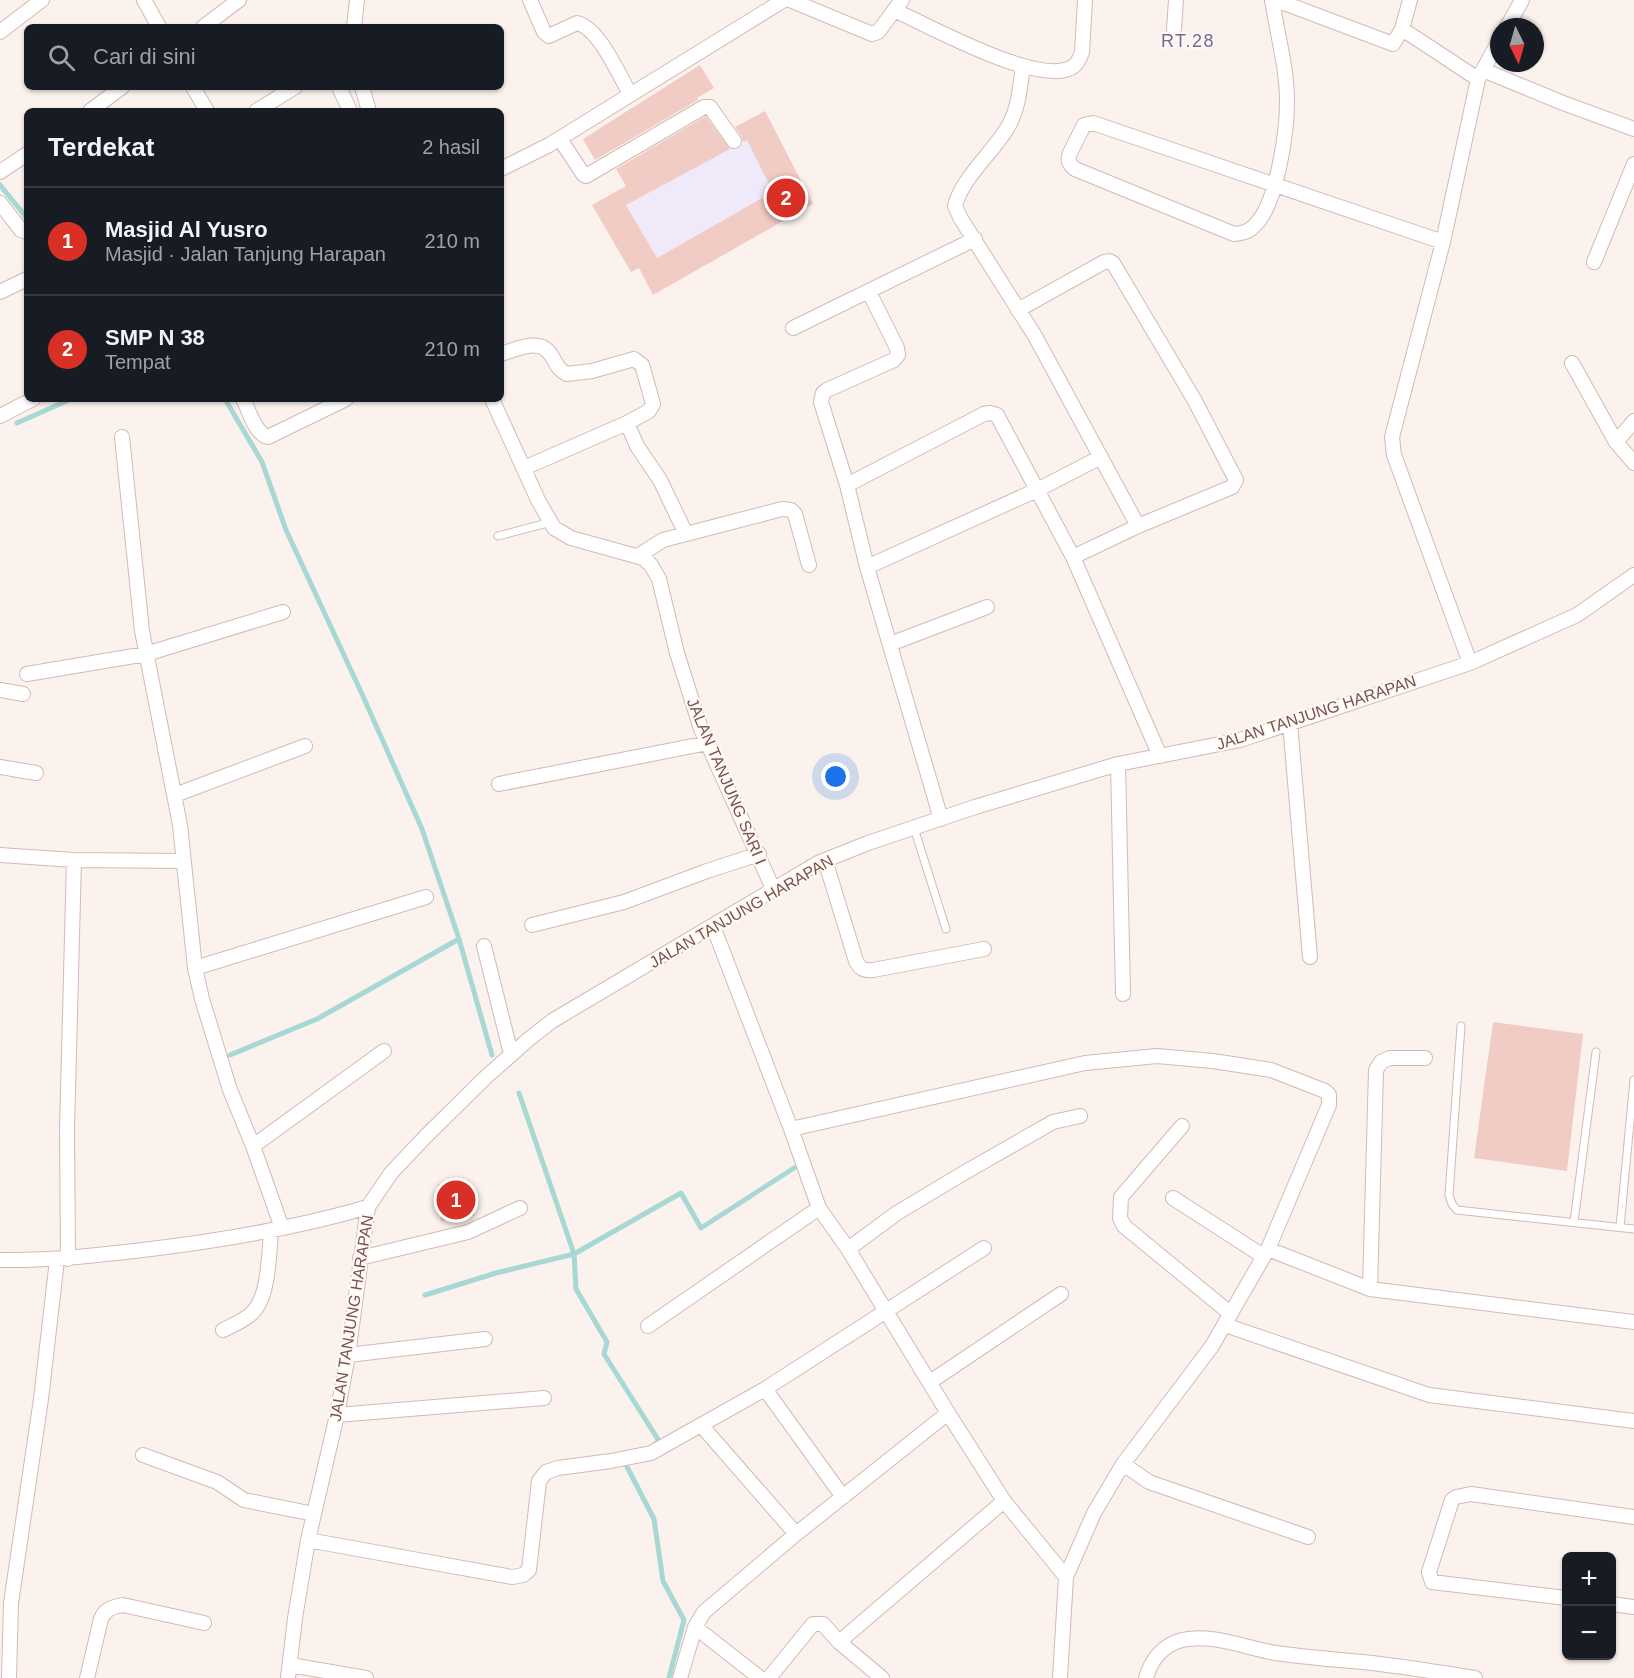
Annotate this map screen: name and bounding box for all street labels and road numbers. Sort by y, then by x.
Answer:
street label: JALAN TANJUNG HARAPAN [1214,672,1418,753]
street label: JALAN TANJUNG SARI I [684,695,769,867]
street label: JALAN TANJUNG HARAPAN [647,852,836,971]
street label: JALAN TANJUNG HARAPAN [327,1214,376,1423]

